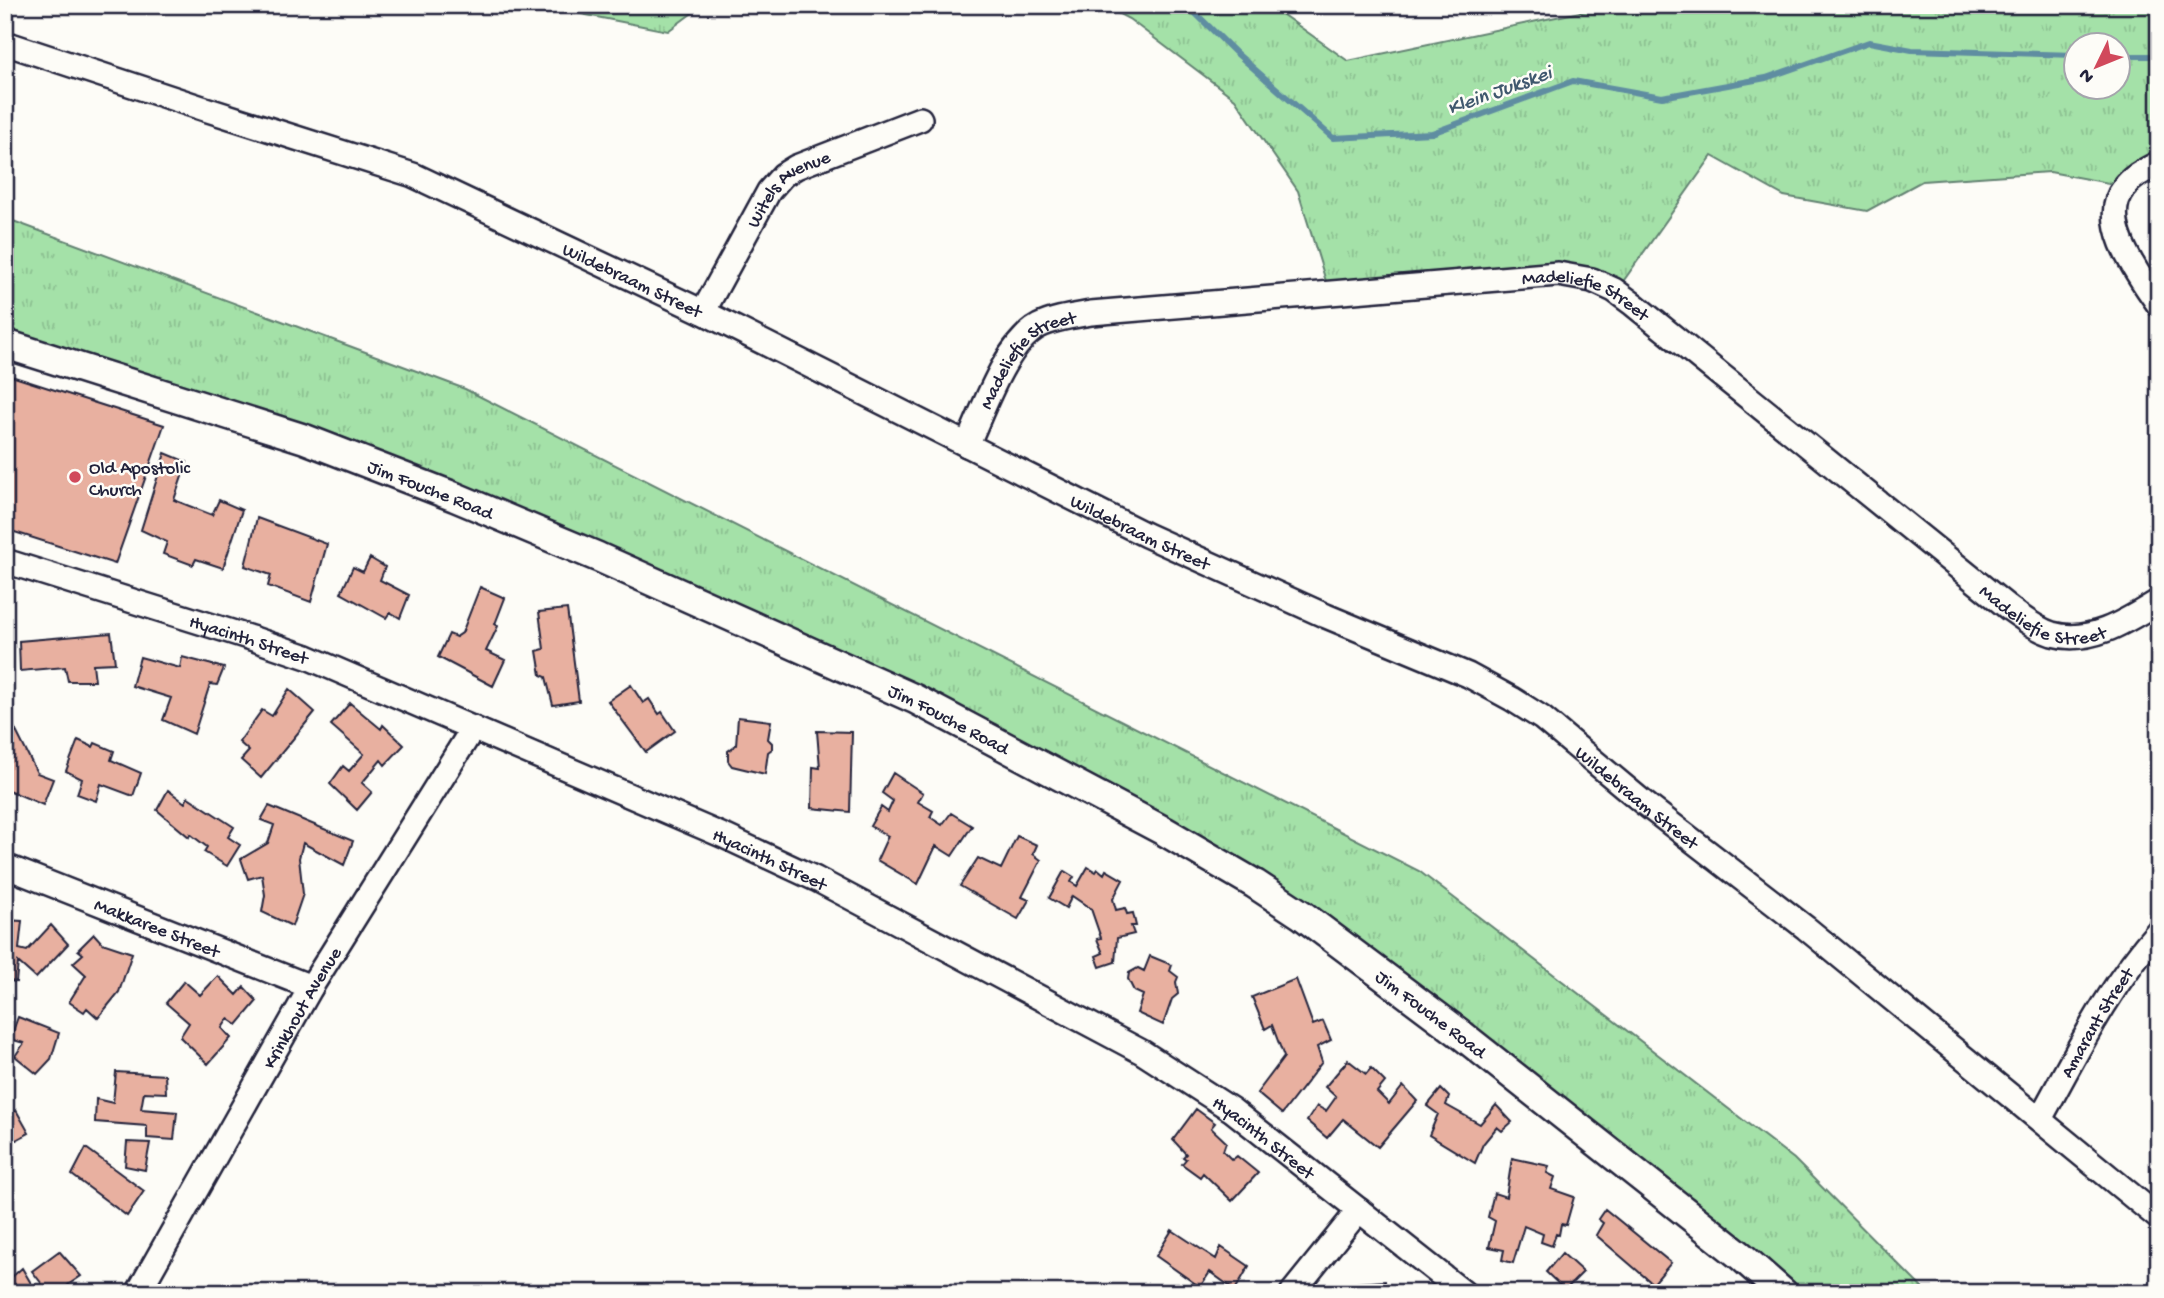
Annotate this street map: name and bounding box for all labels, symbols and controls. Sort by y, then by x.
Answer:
north arrow [2062,32,2132,102]
water label: Klein Jukskei [1445,61,1558,123]
text: N [2074,63,2100,88]
street label: Witels Avenue [743,147,834,233]
street label: Wildebraam Street [558,239,707,326]
street label: Madeliefie Street [1521,266,1655,329]
street label: Madeliefie Street [976,307,1080,413]
street label: Jim Fouche Road [364,456,498,527]
place label: Old Apostolic Church [89,458,191,503]
marker: Old Apostolic Church [67,469,83,485]
street label: Wildebraam Street [1066,491,1215,578]
street label: Madeliefie Street [1974,581,2112,652]
street label: Hyacinth Street [186,611,313,672]
street label: Jim Fouche Road [884,680,1014,763]
street label: Wildebraam Street [1569,742,1704,857]
street label: Hyacinth Street [708,825,832,899]
street label: Makkaree Street [90,894,224,966]
street label: Krinkhout Avenue [259,943,348,1074]
street label: Amarant Street [2057,962,2142,1083]
street label: Jim Fouche Road [1370,966,1491,1066]
street label: Hyacinth Street [1207,1092,1320,1187]

